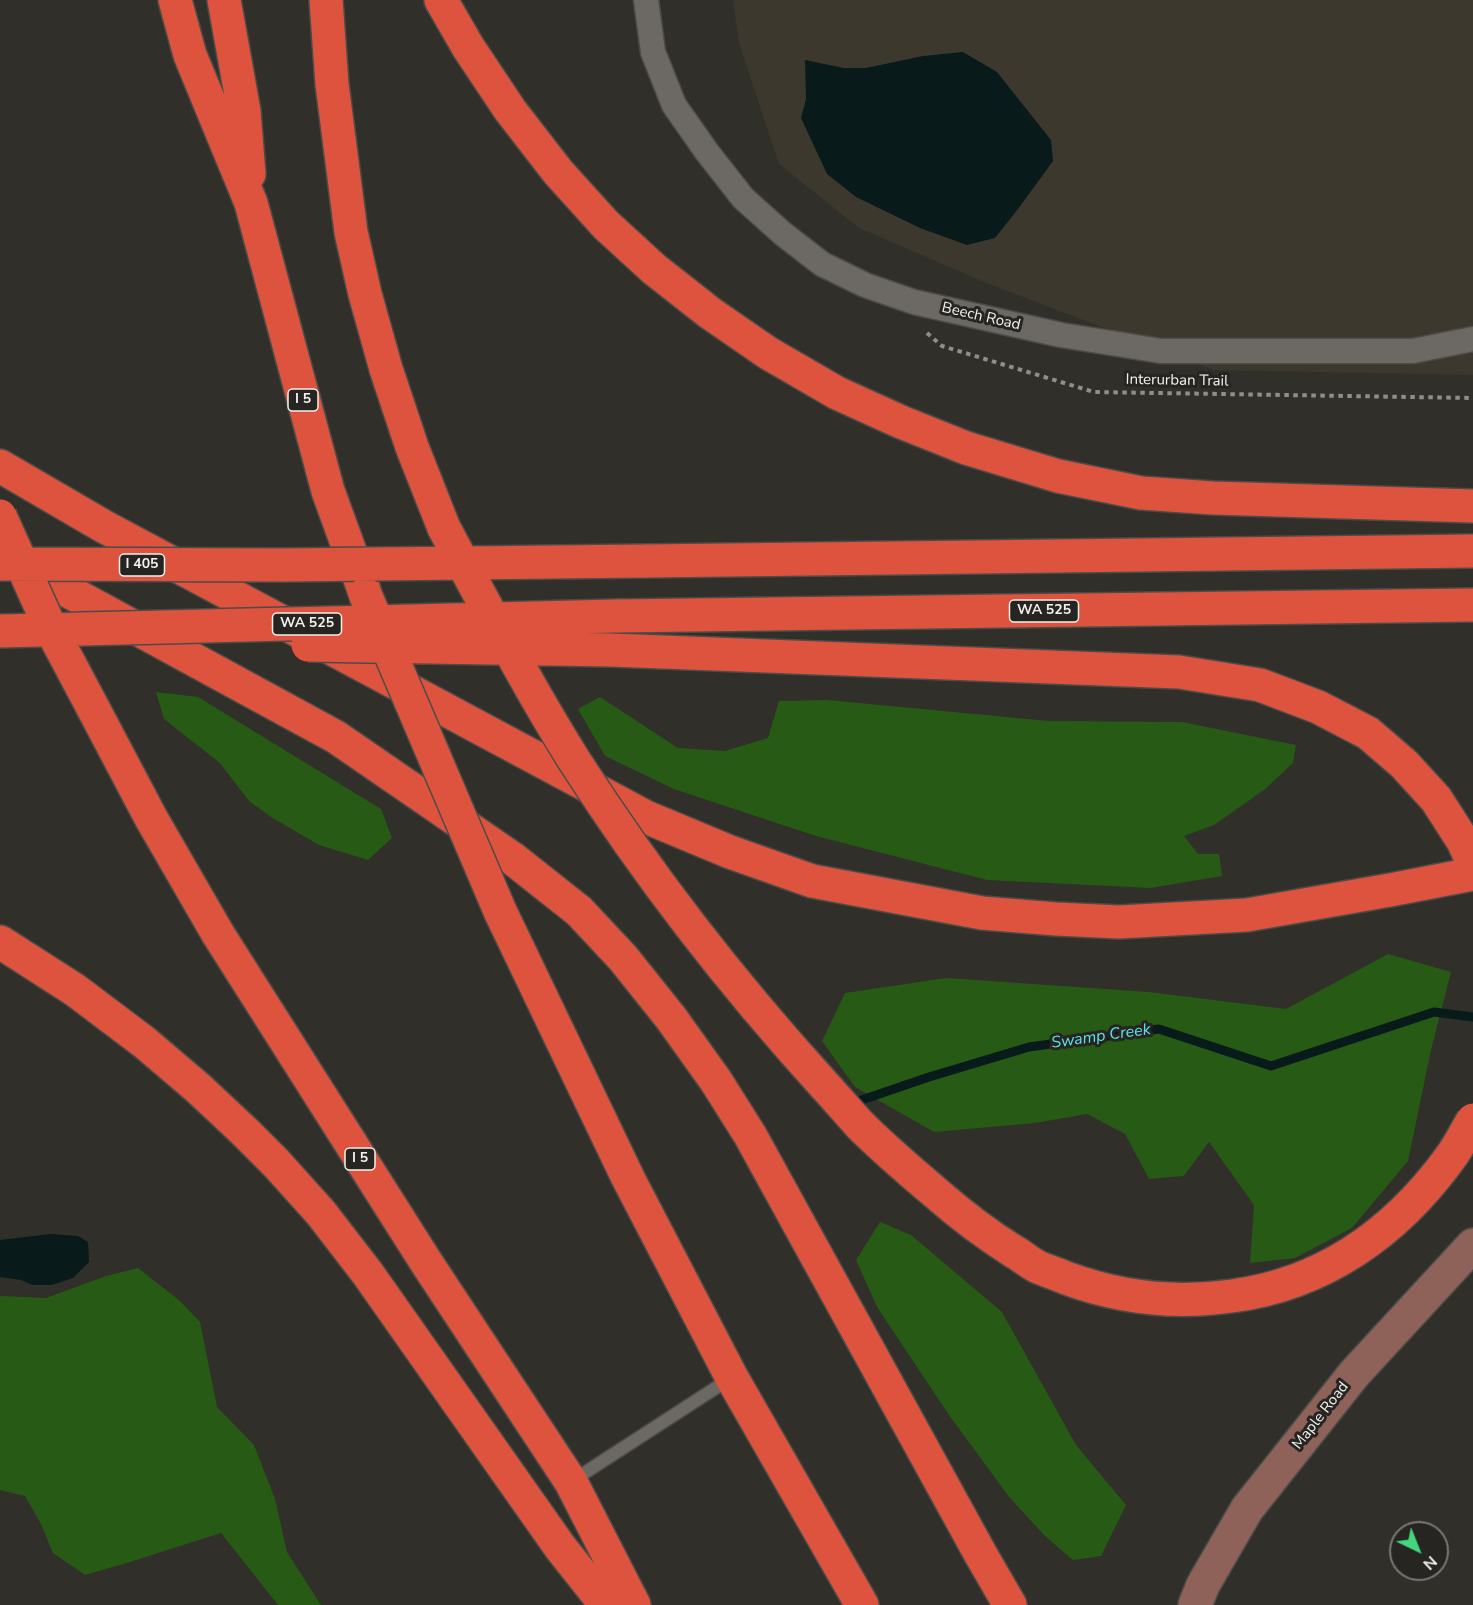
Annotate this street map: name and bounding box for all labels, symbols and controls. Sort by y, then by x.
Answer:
street label: Beech Road [940,299,1022,335]
street label: Interurban Trail [1125,371,1229,391]
road number: I 5 [288,389,318,411]
road number: I 405 [120,554,164,576]
road number: WA 525 [1010,600,1078,622]
road number: WA 525 [272,613,342,635]
water label: Swamp Creek [1050,1021,1152,1053]
road number: I 5 [345,1148,375,1170]
street label: Maple Road [1289,1379,1353,1453]
north arrow [1389,1521,1449,1581]
text: N [1418,1551,1442,1575]

